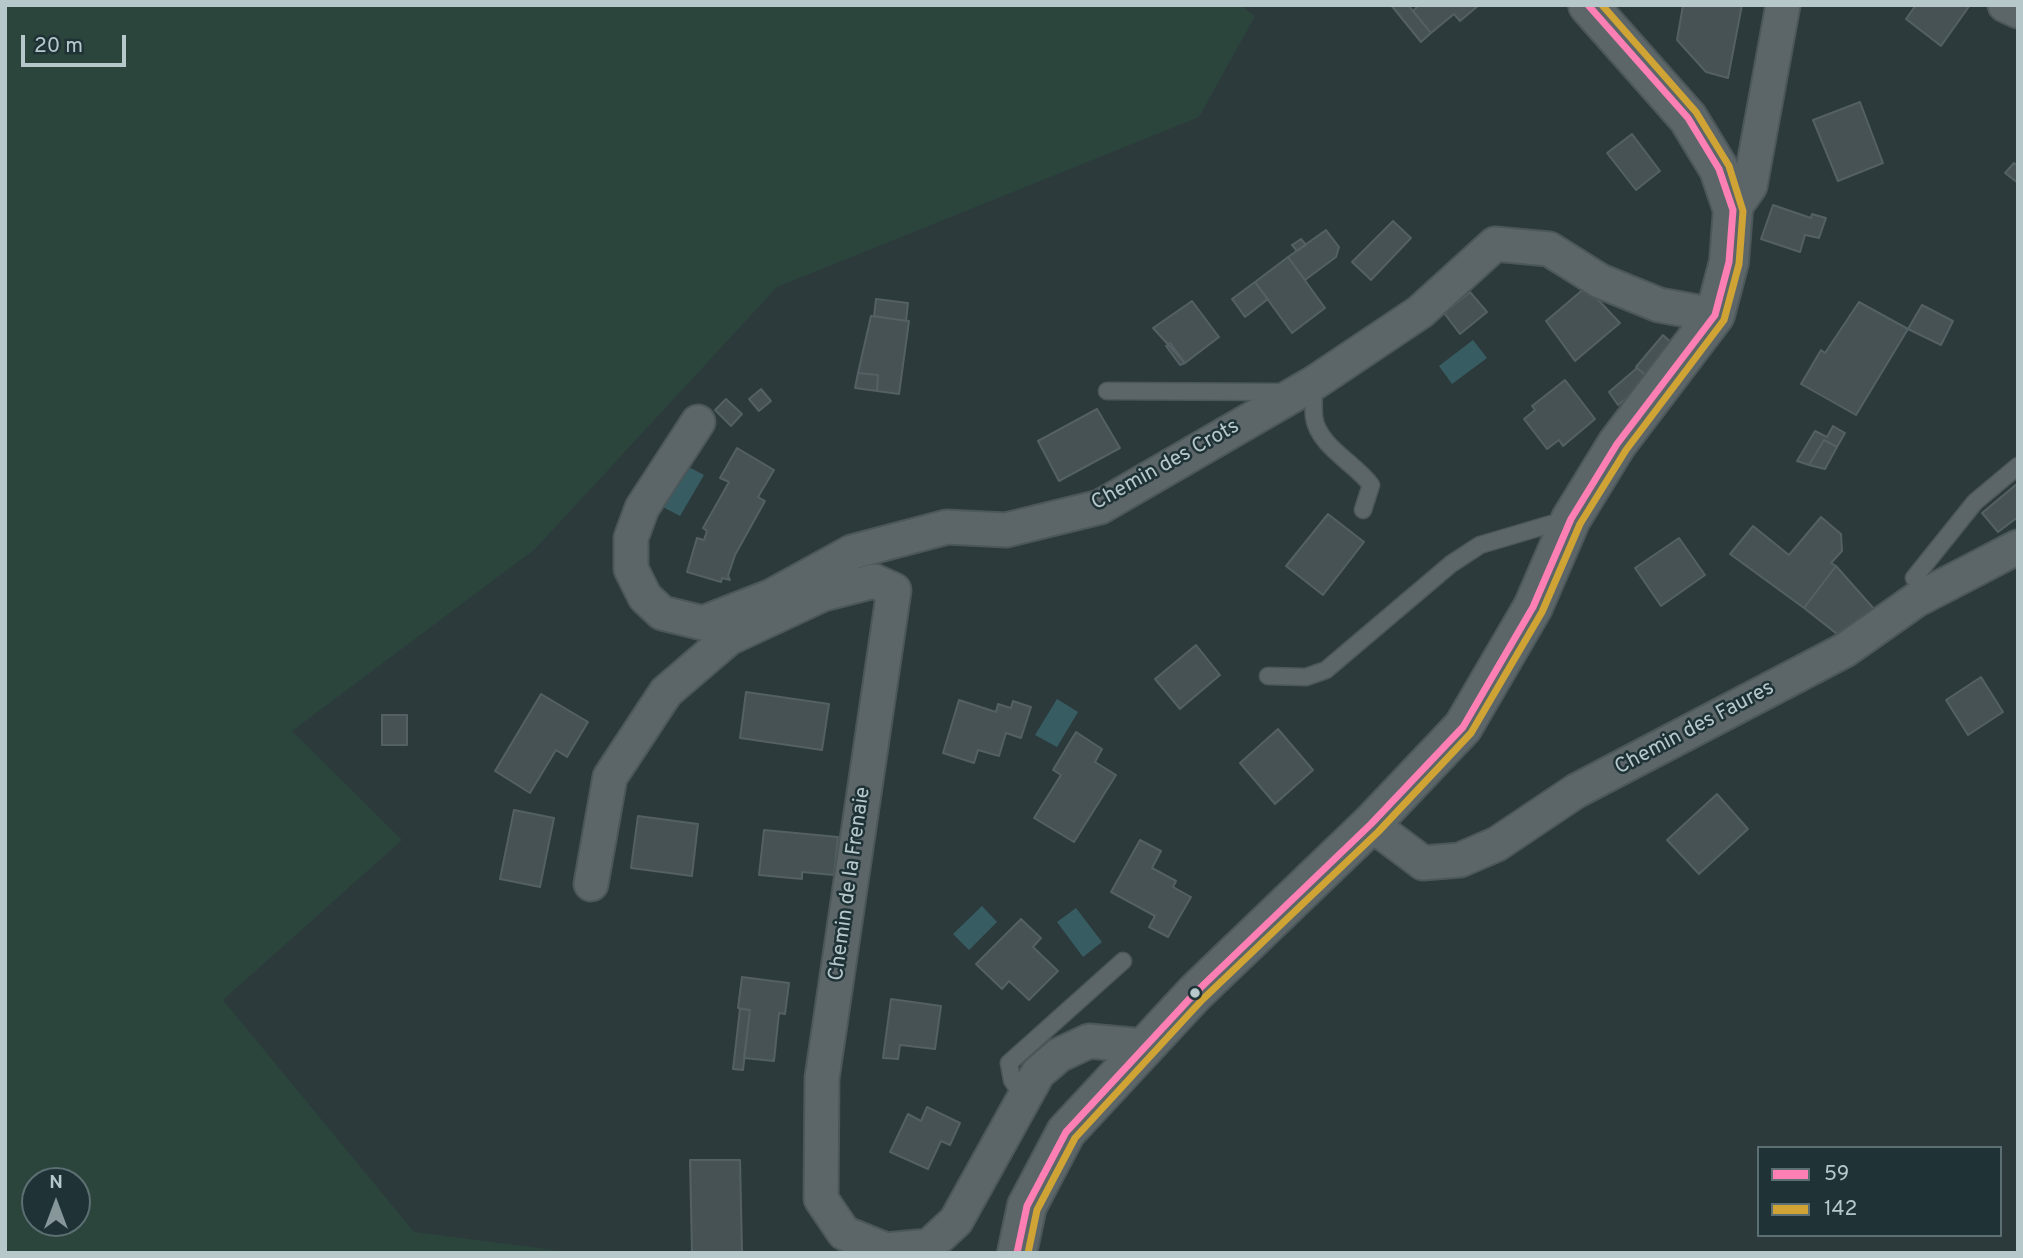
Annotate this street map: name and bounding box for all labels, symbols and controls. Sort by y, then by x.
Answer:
scale bar [24,21,130,65]
text: 20 m [34,33,83,60]
street label: Chemin des Crots [1088,415,1244,517]
street label: Chemin des Faures [1611,676,1779,782]
street label: Chemin de la Frenaie [825,785,877,983]
unlabelled marker [1188,986,1202,1000]
legend [1757,1146,2002,1237]
text: 59 [1824,1161,1849,1188]
north arrow [21,1167,91,1237]
text: N [49,1171,63,1195]
text: 142 [1824,1196,1857,1223]

